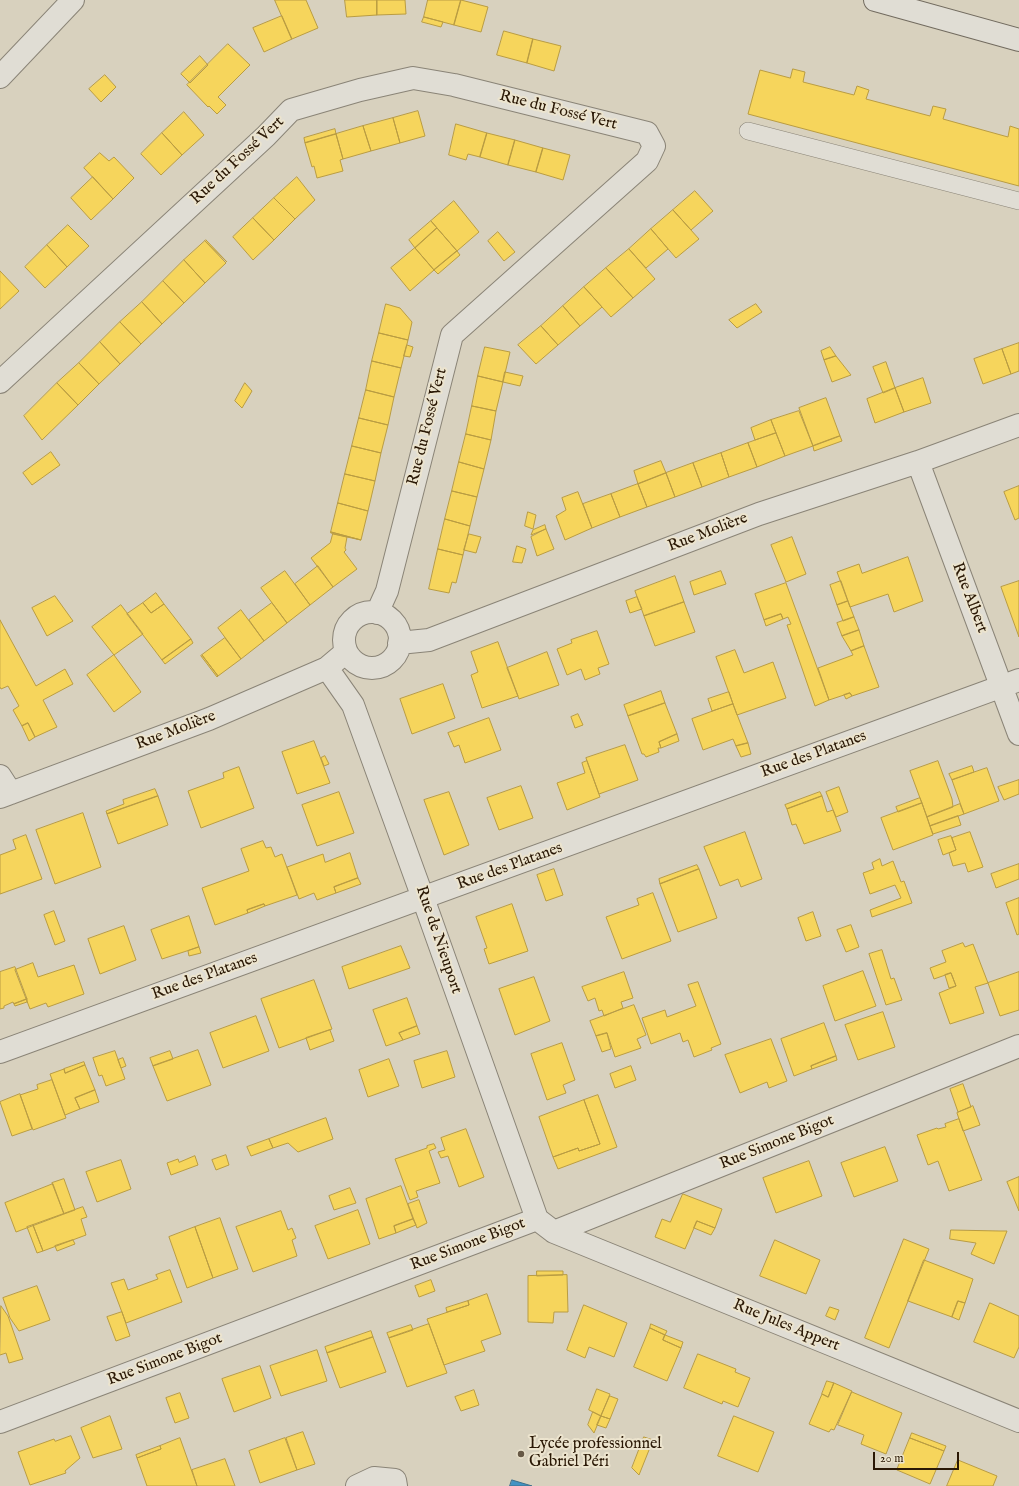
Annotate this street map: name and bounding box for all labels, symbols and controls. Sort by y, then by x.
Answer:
street label: Rue du Fossé Vert [497,87,619,135]
street label: Rue du Fossé Vert [187,113,289,209]
street label: Rue du Fossé Vert [404,366,452,488]
street label: Rue Molière [665,509,751,557]
street label: Rue Albert [947,560,991,636]
street label: Rue Molière [133,707,219,755]
street label: Rue des Platanes [759,727,869,783]
street label: Rue des Platanes [455,839,565,895]
street label: Rue de Nieuport [411,884,465,996]
street label: Rue des Platanes [150,949,260,1005]
street label: Rue Simone Bigot [717,1111,837,1175]
street label: Rue Simone Bigot [408,1214,528,1276]
street label: Rue Jules Appert [730,1296,842,1356]
street label: Rue Simone Bigot [105,1329,225,1391]
place label: Lycée professionnel Gabriel Péri [529,1435,662,1473]
scale bar [875,1444,961,1470]
marker: Lycée professionnel Gabriel Péri [516,1449,526,1459]
text: 20 m [880,1451,903,1466]

